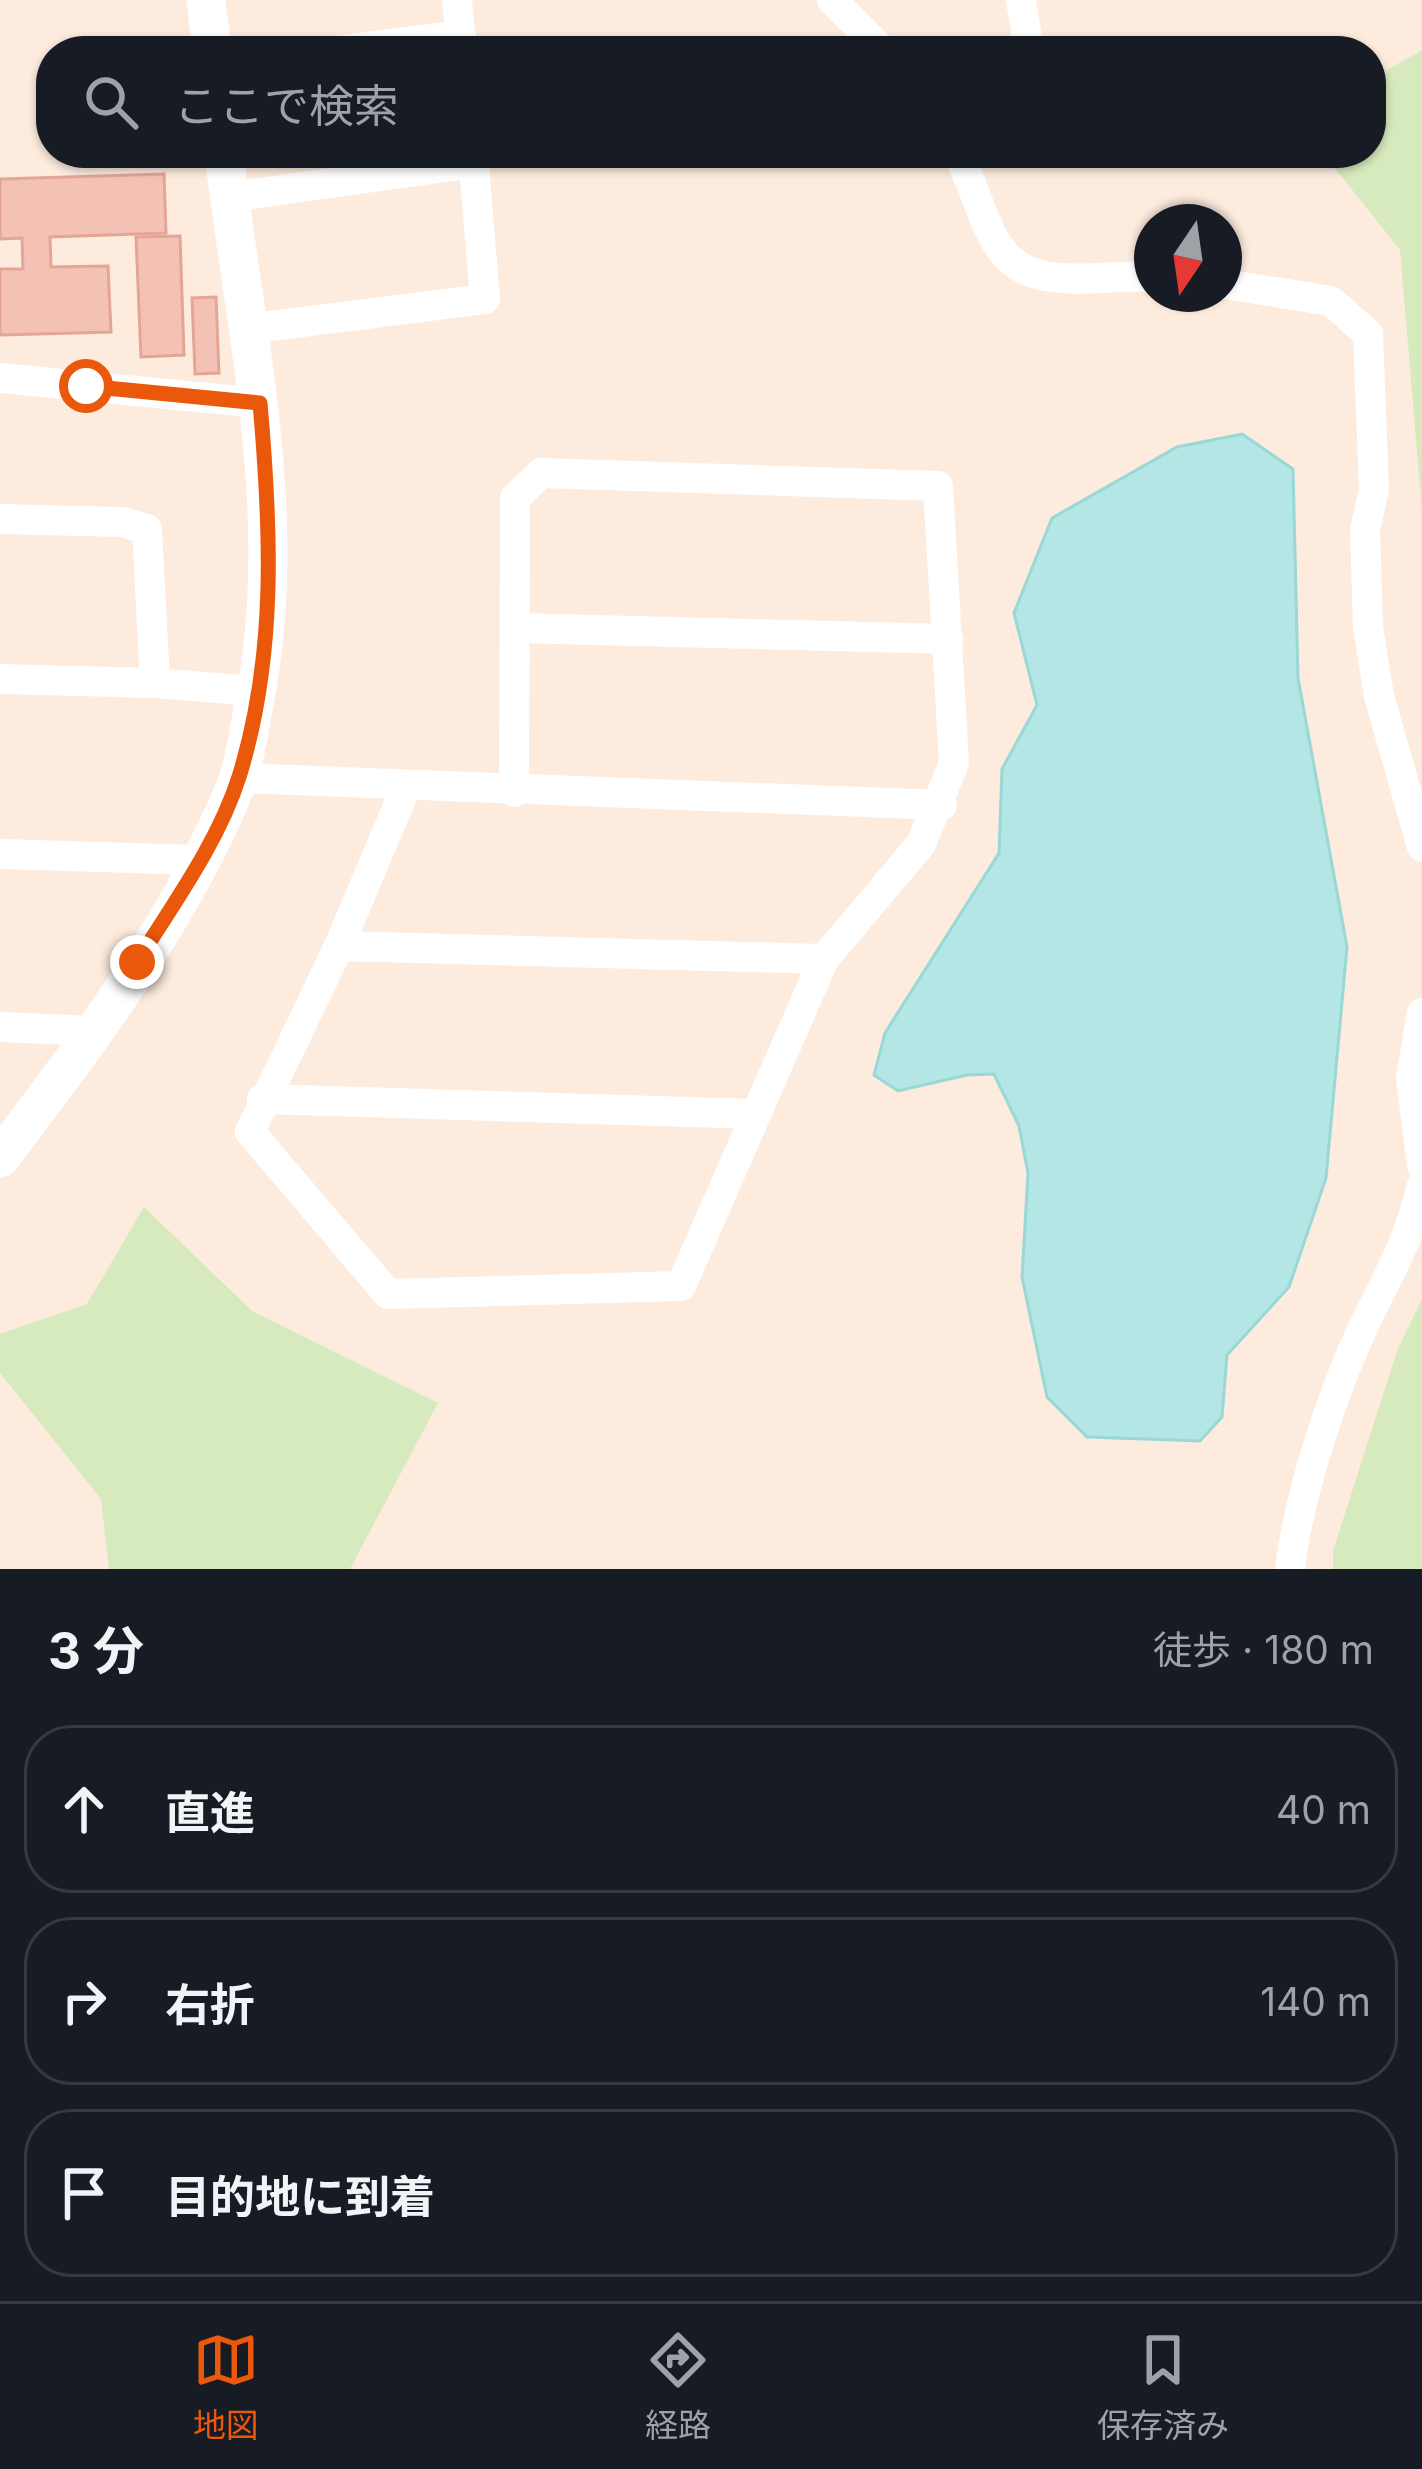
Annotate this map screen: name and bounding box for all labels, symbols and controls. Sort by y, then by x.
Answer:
search box [36,36,1386,168]
icon: search [78,69,144,135]
text: ここで検索 [174,78,399,133]
north arrow [1134,204,1242,312]
route start [59,359,113,413]
route end [110,935,164,989]
text: 3 分 [48,1620,144,1681]
text: 徒歩 · 180 m [1153,1626,1374,1673]
icon: ahead [51,1776,117,1842]
text: 直進 [165,1785,255,1840]
text: 40 m [1276,1786,1371,1833]
icon: right [51,1968,117,2034]
text: 右折 [165,1977,255,2032]
text: 140 m [1260,1978,1371,2025]
icon: arrive [51,2160,117,2226]
text: 目的地に到着 [165,2169,435,2224]
tab: 地図 [193,2327,259,2447]
tab: 経路 [645,2327,711,2447]
tab: 保存済み [1097,2327,1229,2447]

